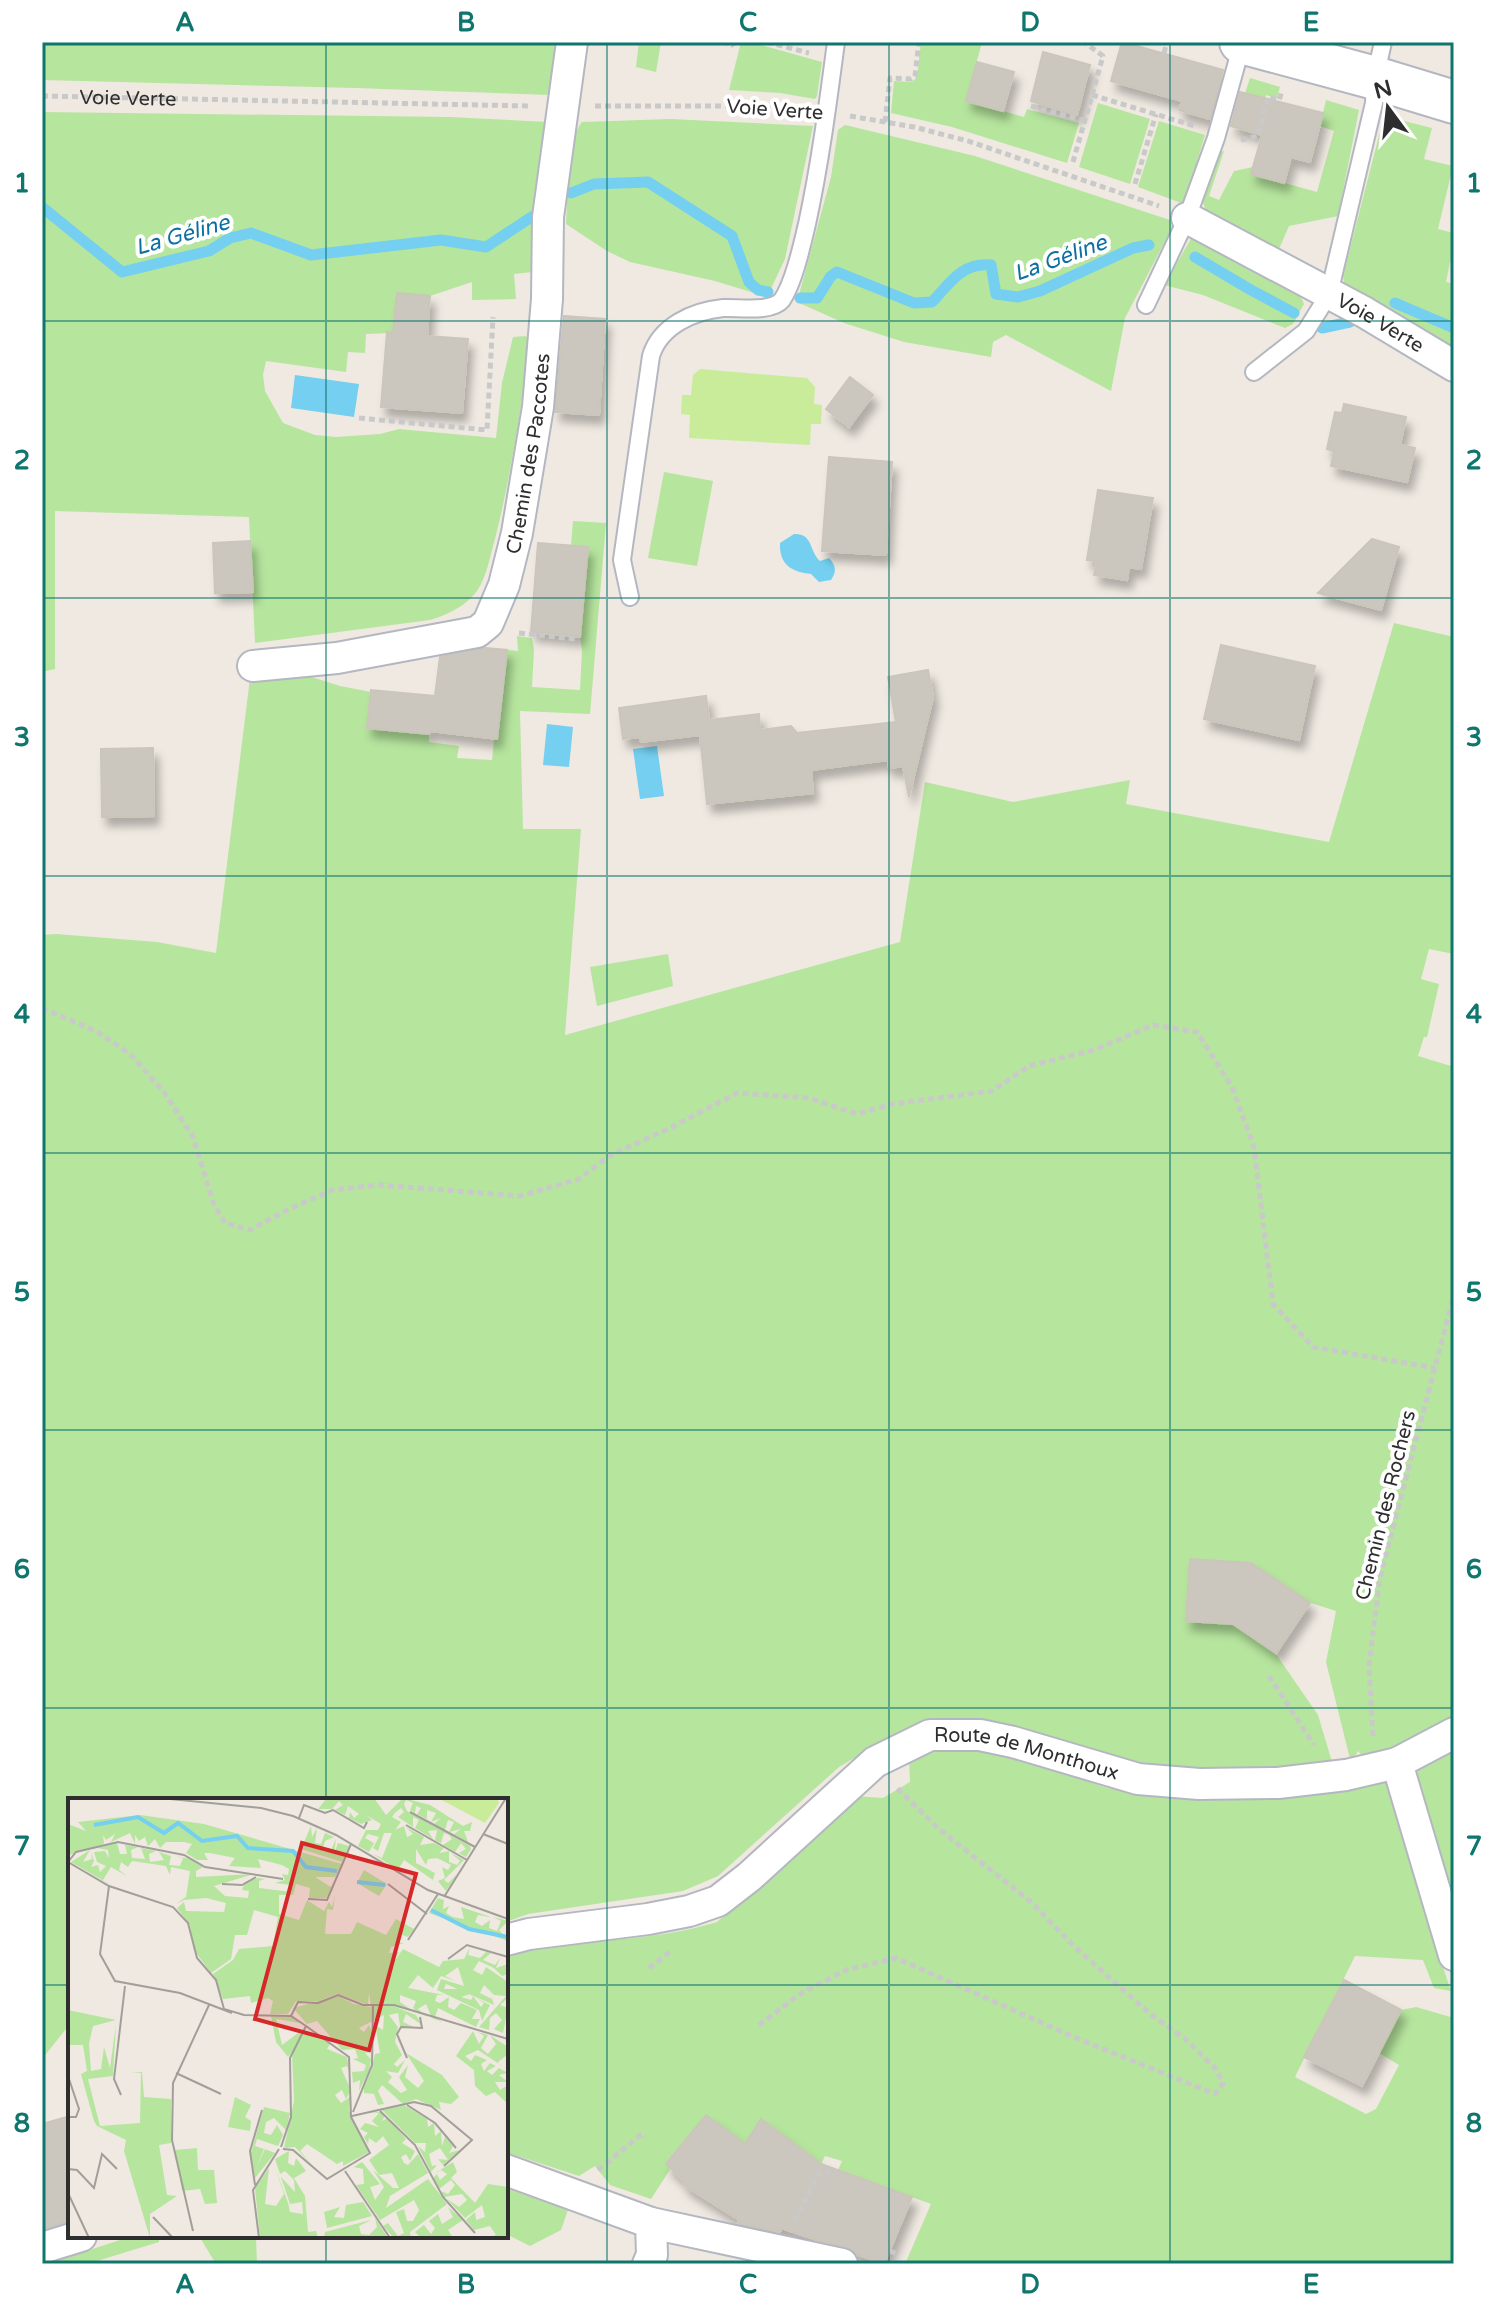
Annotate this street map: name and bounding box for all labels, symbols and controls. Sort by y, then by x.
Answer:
text: A [175,7,195,38]
text: B [457,7,475,38]
text: C [739,7,757,38]
text: D [1020,7,1040,38]
text: E [1303,7,1319,38]
north arrow [1348,68,1428,148]
text: N [1371,75,1395,104]
street label: Voie Verte [79,86,177,112]
street label: Voie Verte [726,95,824,125]
text: 1 [14,168,30,199]
text: 1 [1466,168,1482,199]
water label: La Géline [132,209,234,261]
water label: La Géline [1010,229,1112,287]
street label: Voie Verte [1332,289,1428,358]
street label: Chemin des Paccotes [501,352,555,557]
text: 2 [14,445,30,476]
text: 2 [1466,445,1482,476]
text: 3 [14,722,30,753]
text: 3 [1466,722,1482,753]
text: 4 [14,999,30,1030]
text: 4 [1466,999,1482,1030]
text: 5 [14,1277,30,1308]
text: 5 [1466,1277,1482,1308]
street label: Chemin des Rochers [1351,1408,1421,1603]
text: 6 [14,1554,30,1585]
text: 6 [1466,1554,1482,1585]
street label: Route de Monthoux [934,1724,1122,1786]
inset map [68,1798,508,2238]
text: 7 [14,1831,30,1862]
text: 7 [1466,1831,1482,1862]
text: 8 [14,2108,30,2139]
text: 8 [1466,2108,1482,2139]
text: A [175,2269,195,2300]
text: B [457,2269,475,2300]
text: C [739,2269,757,2300]
text: D [1020,2269,1040,2300]
text: E [1303,2269,1319,2300]

